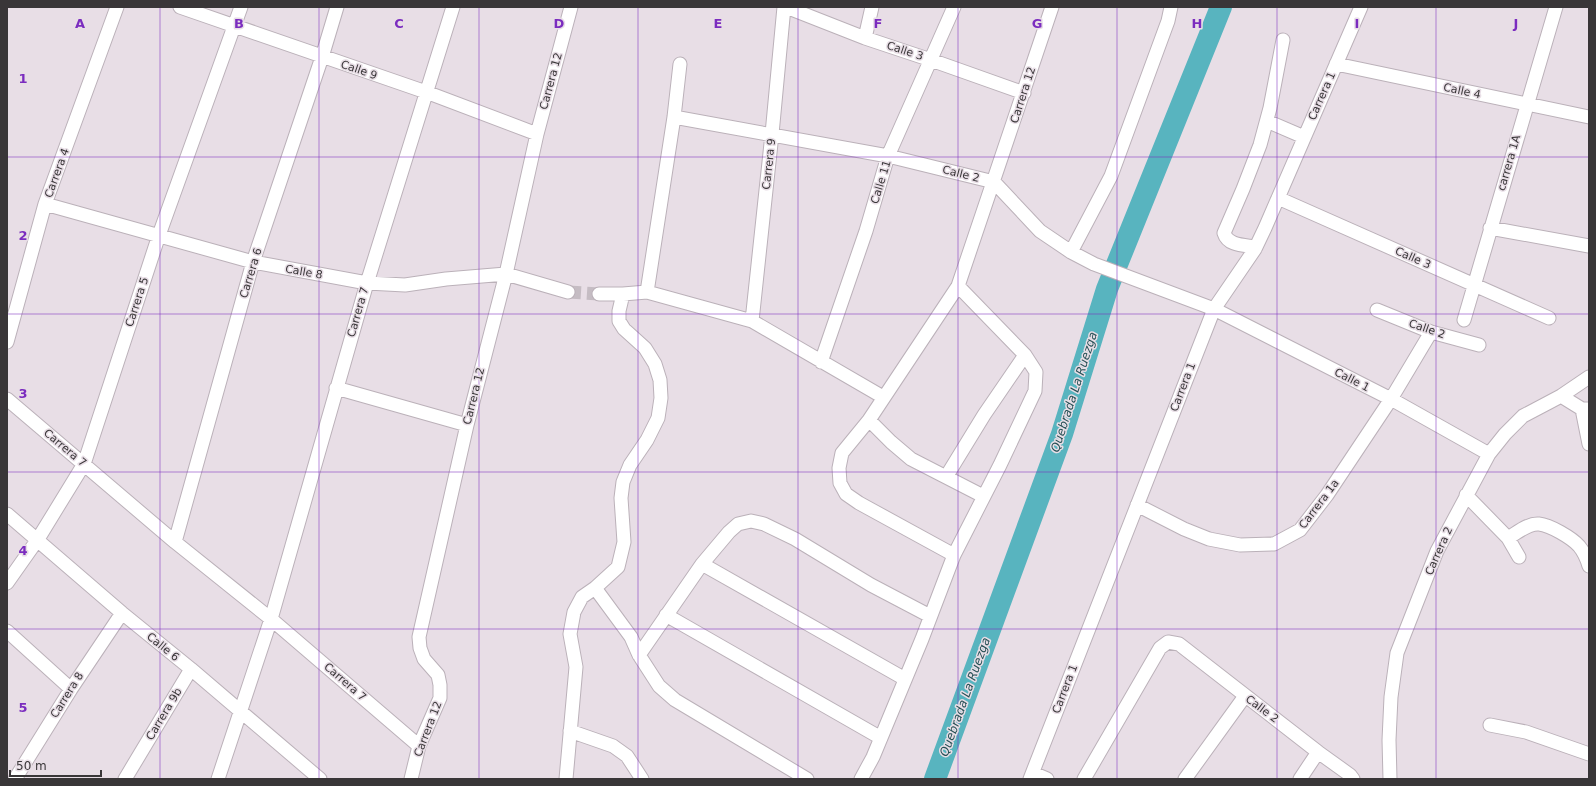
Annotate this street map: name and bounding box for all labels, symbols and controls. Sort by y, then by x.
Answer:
text: A [75,16,85,31]
text: B [234,16,244,31]
text: C [394,16,404,31]
text: D [554,16,565,31]
text: E [714,16,722,31]
text: F [874,16,882,31]
text: G [1032,16,1042,31]
text: H [1192,16,1202,31]
text: I [1355,16,1359,31]
text: J [1513,16,1518,31]
street label: Calle 3 [885,39,925,63]
street label: Carrera 12 [537,51,565,111]
street label: Calle 9 [339,58,379,82]
street label: Carrera 12 [1008,65,1038,125]
street label: Carrera 1 [1306,70,1338,122]
text: 1 [18,71,28,86]
street label: Calle 4 [1442,81,1482,101]
street label: carrera 1A [1495,133,1523,192]
street label: Carrera 9 [760,138,778,190]
street label: Carrera 4 [42,147,72,199]
street label: Calle 11 [868,159,894,205]
street label: Calle 2 [941,163,981,185]
text: 2 [18,228,28,243]
street label: Calle 3 [1393,244,1433,272]
street label: Carrera 6 [237,246,265,300]
street label: Calle 8 [284,262,324,282]
street label: Carrera 5 [123,275,151,329]
street label: Carrera 7 [345,285,371,339]
street label: Calle 2 [1407,317,1447,341]
water label: Quebrada La Ruezga [1048,330,1100,454]
street label: Carrera 1 [1168,361,1198,413]
street label: Carrera 12 [461,366,487,426]
street label: Calle 1 [1332,366,1372,394]
text: 3 [18,386,28,401]
street label: Carrera 7 [41,426,89,470]
street label: Carrera 1a [1296,477,1342,531]
street label: Carrera 2 [1423,525,1455,577]
text: 4 [18,543,28,558]
street label: Calle 6 [144,630,182,664]
water label: Quebrada La Ruezga [937,636,993,758]
street label: Carrera 7 [321,660,369,704]
street label: Carrera 1 [1050,663,1080,715]
street label: Carrera 8 [48,670,86,720]
street label: Carrera 9b [143,686,185,742]
street label: Calle 2 [1243,692,1281,726]
street label: Carrera 12 [411,699,445,759]
text: 5 [18,700,28,715]
scale bar [10,752,101,778]
text: 50 m [16,759,47,773]

